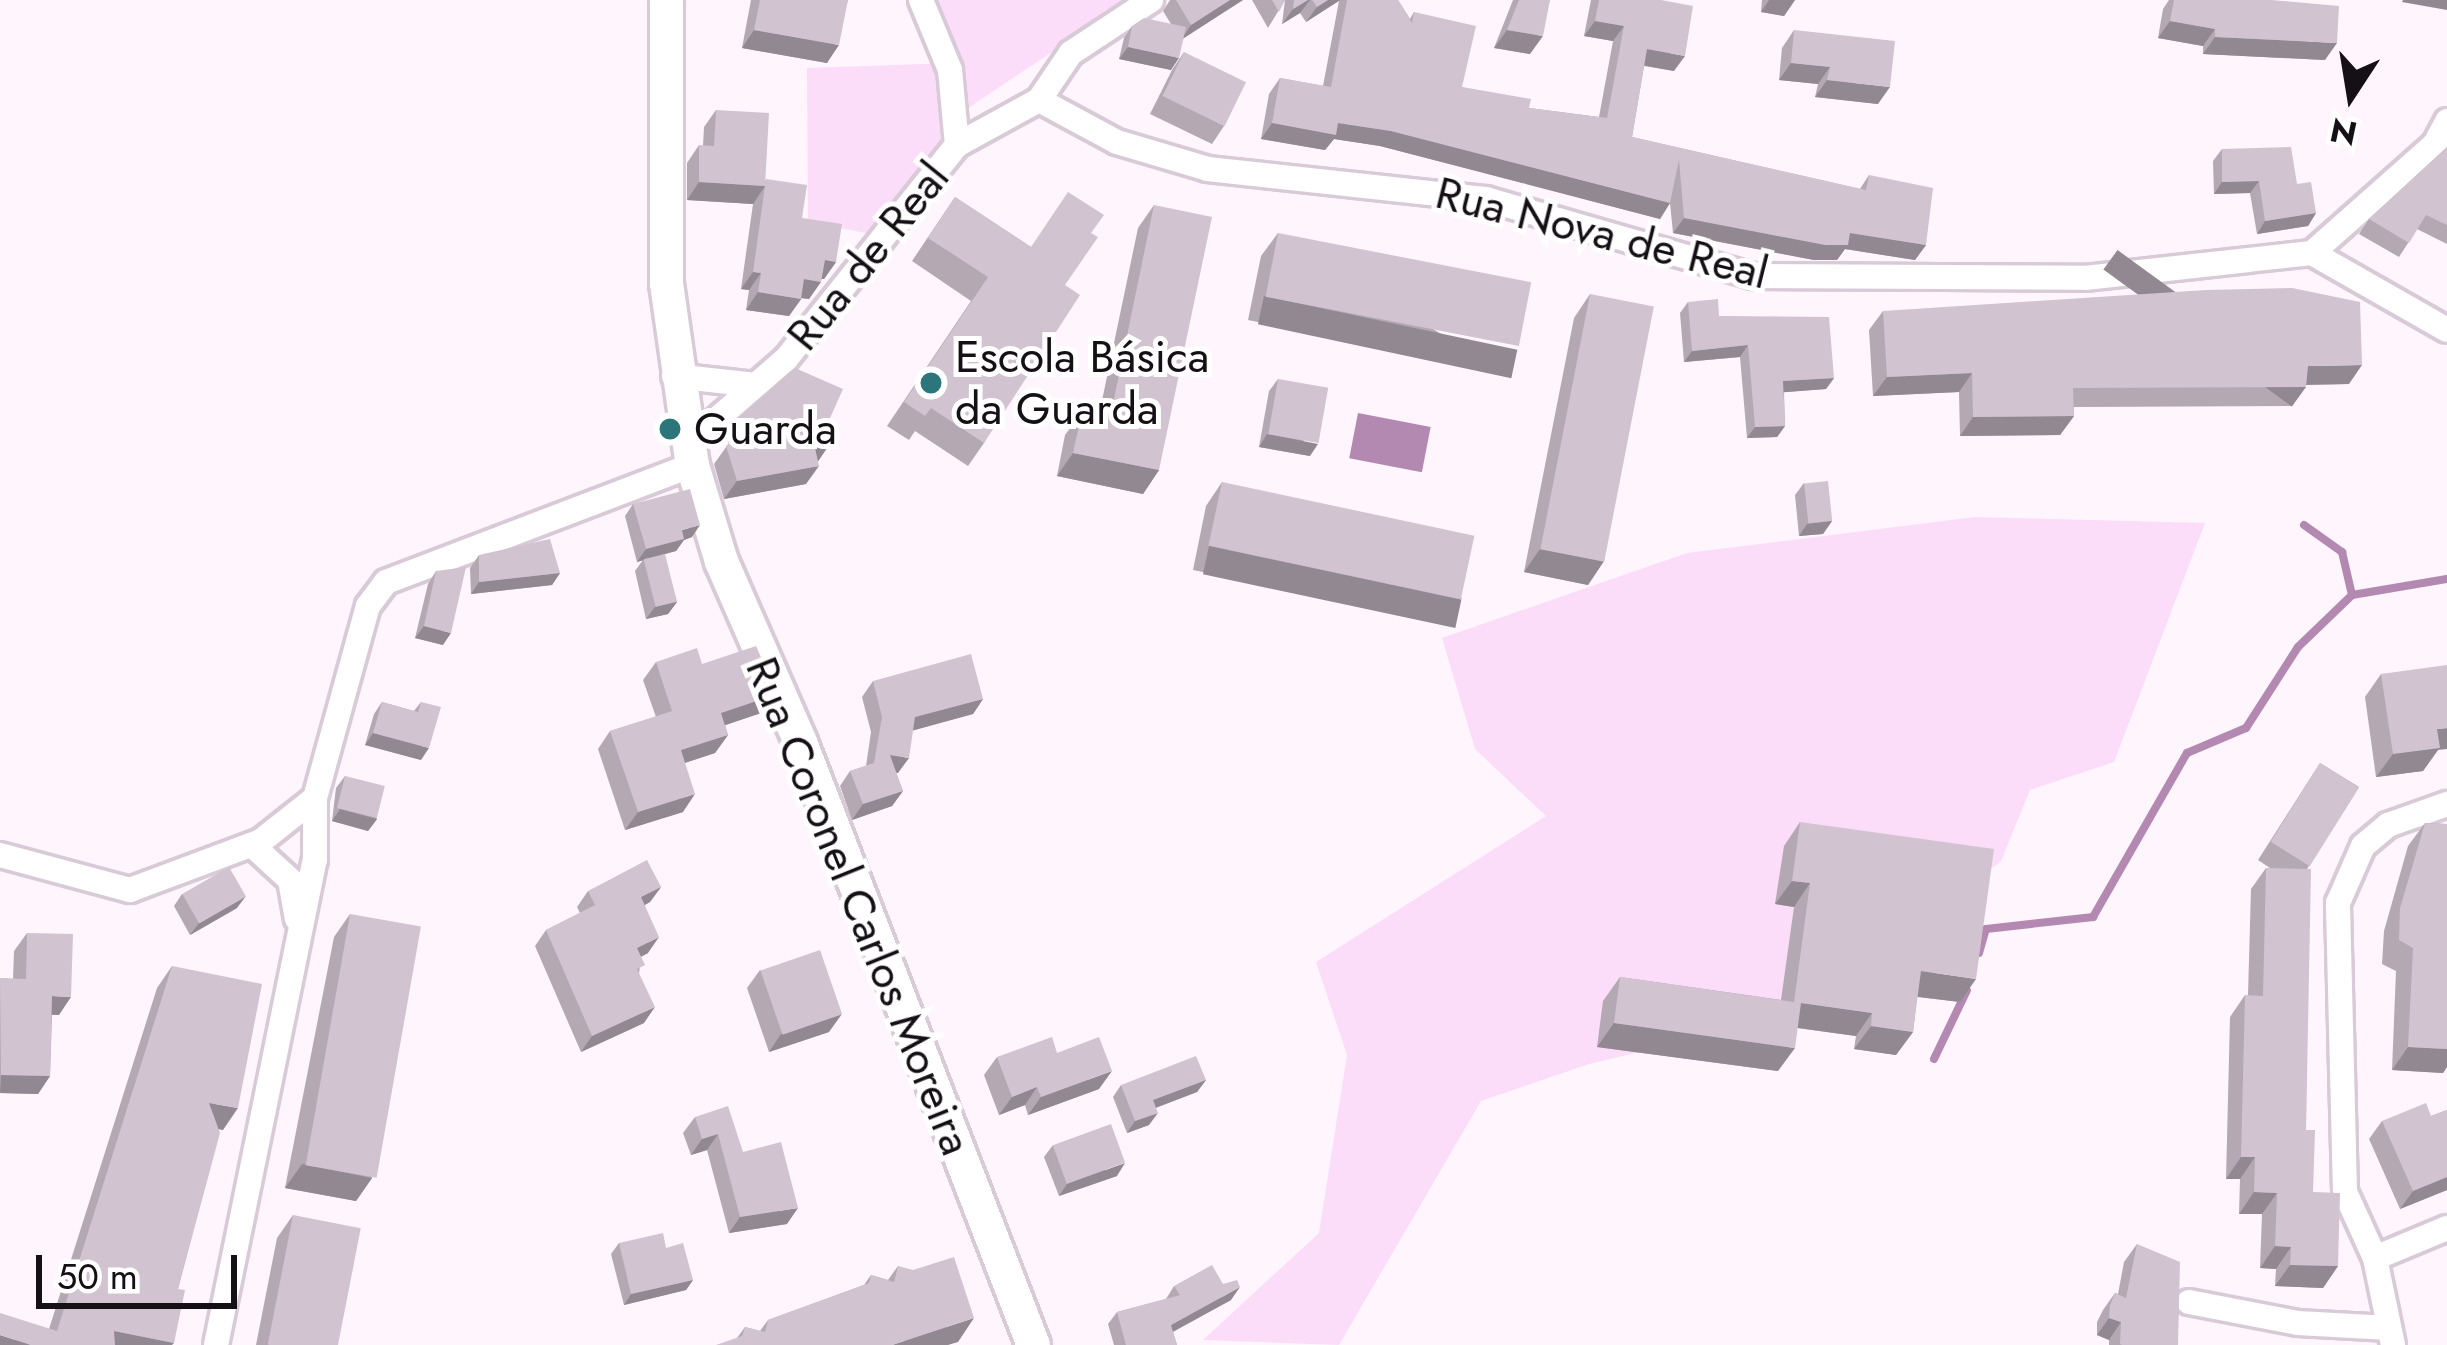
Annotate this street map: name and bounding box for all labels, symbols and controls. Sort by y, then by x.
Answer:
north arrow [2291,36,2411,156]
text: N [2326,106,2361,157]
street label: Rua de Real [776,151,960,361]
street label: Rua Nova de Real [1430,166,1774,300]
place label: Escola Básica da Guarda [955,330,1209,436]
marker: Escola Básica da Guarda [918,370,944,396]
place label: Guarda [694,402,837,456]
marker: Guarda [657,416,683,442]
street label: Rua Coronel Carlos Moreira [734,649,984,1163]
scale bar [42,1231,243,1305]
text: 50 m [57,1250,138,1302]

